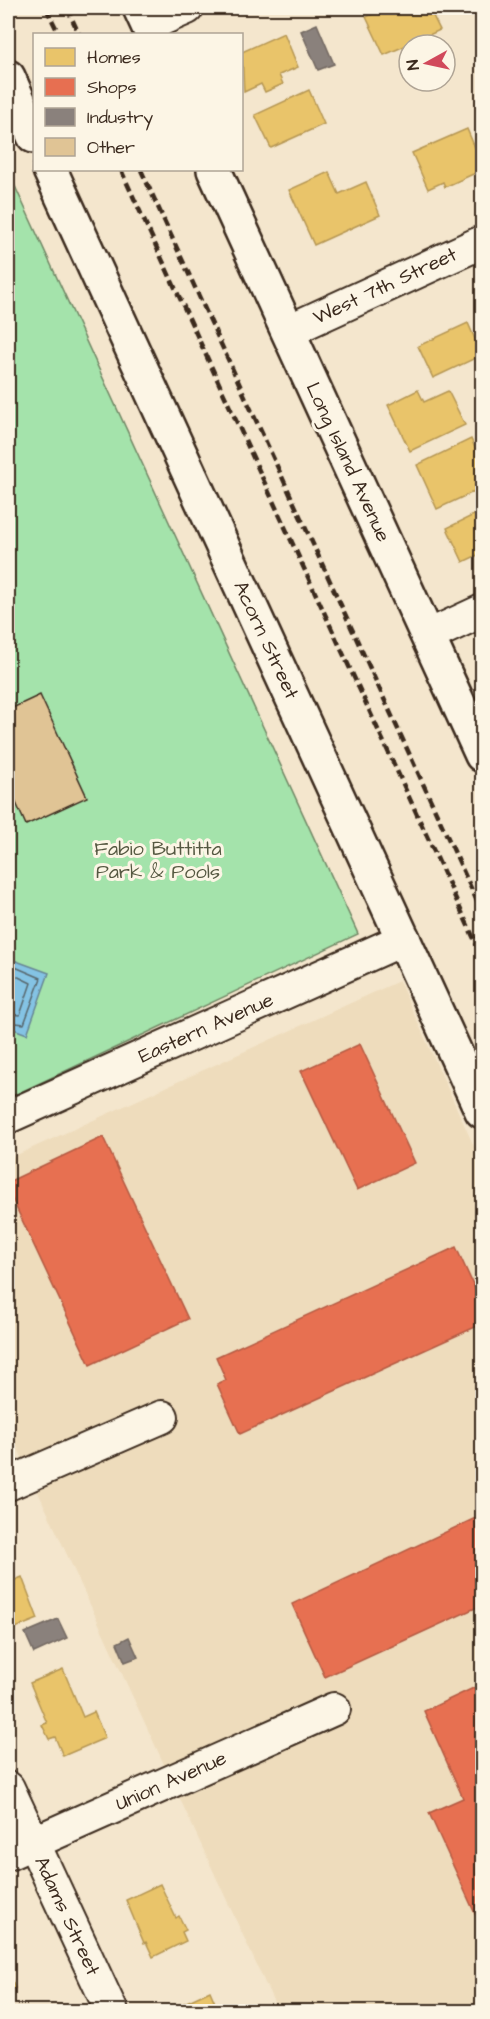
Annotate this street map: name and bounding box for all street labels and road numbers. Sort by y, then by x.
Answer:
street label: West 7th Street [308,240,462,332]
street label: Long Island Avenue [298,378,397,547]
street label: Acorn Street [226,576,306,704]
street label: Eastern Avenue [134,986,278,1070]
street label: Union Avenue [111,1744,231,1818]
street label: Adams Street [27,1852,107,1980]

